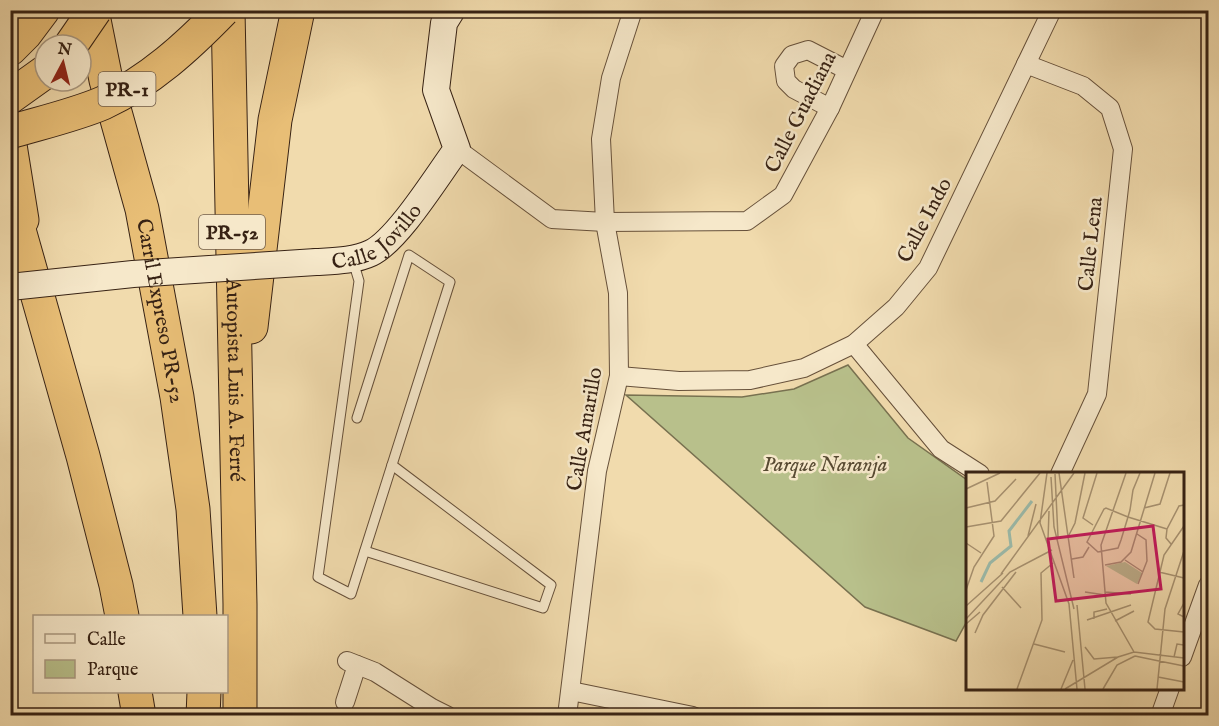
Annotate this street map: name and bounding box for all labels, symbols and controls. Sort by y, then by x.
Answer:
north arrow [33,33,93,93]
text: N [56,39,73,61]
street label: Calle Guadiana [759,47,844,178]
road number: PR-1 [98,72,156,106]
street label: Calle Indo [892,174,959,268]
street label: Calle Lena [1073,195,1110,293]
street label: Calle Jovillo [331,199,429,276]
road number: PR-52 [199,215,265,249]
street label: Carril Expreso PR-52 [129,217,190,405]
street label: Autopista Luis A. Ferré [218,277,250,483]
street label: Calle Amarillo [561,365,610,493]
park label: Parque Naranja [763,452,887,479]
inset map [966,472,1183,690]
legend [33,615,228,693]
text: Calle [87,629,126,652]
text: Parque [87,659,138,682]

